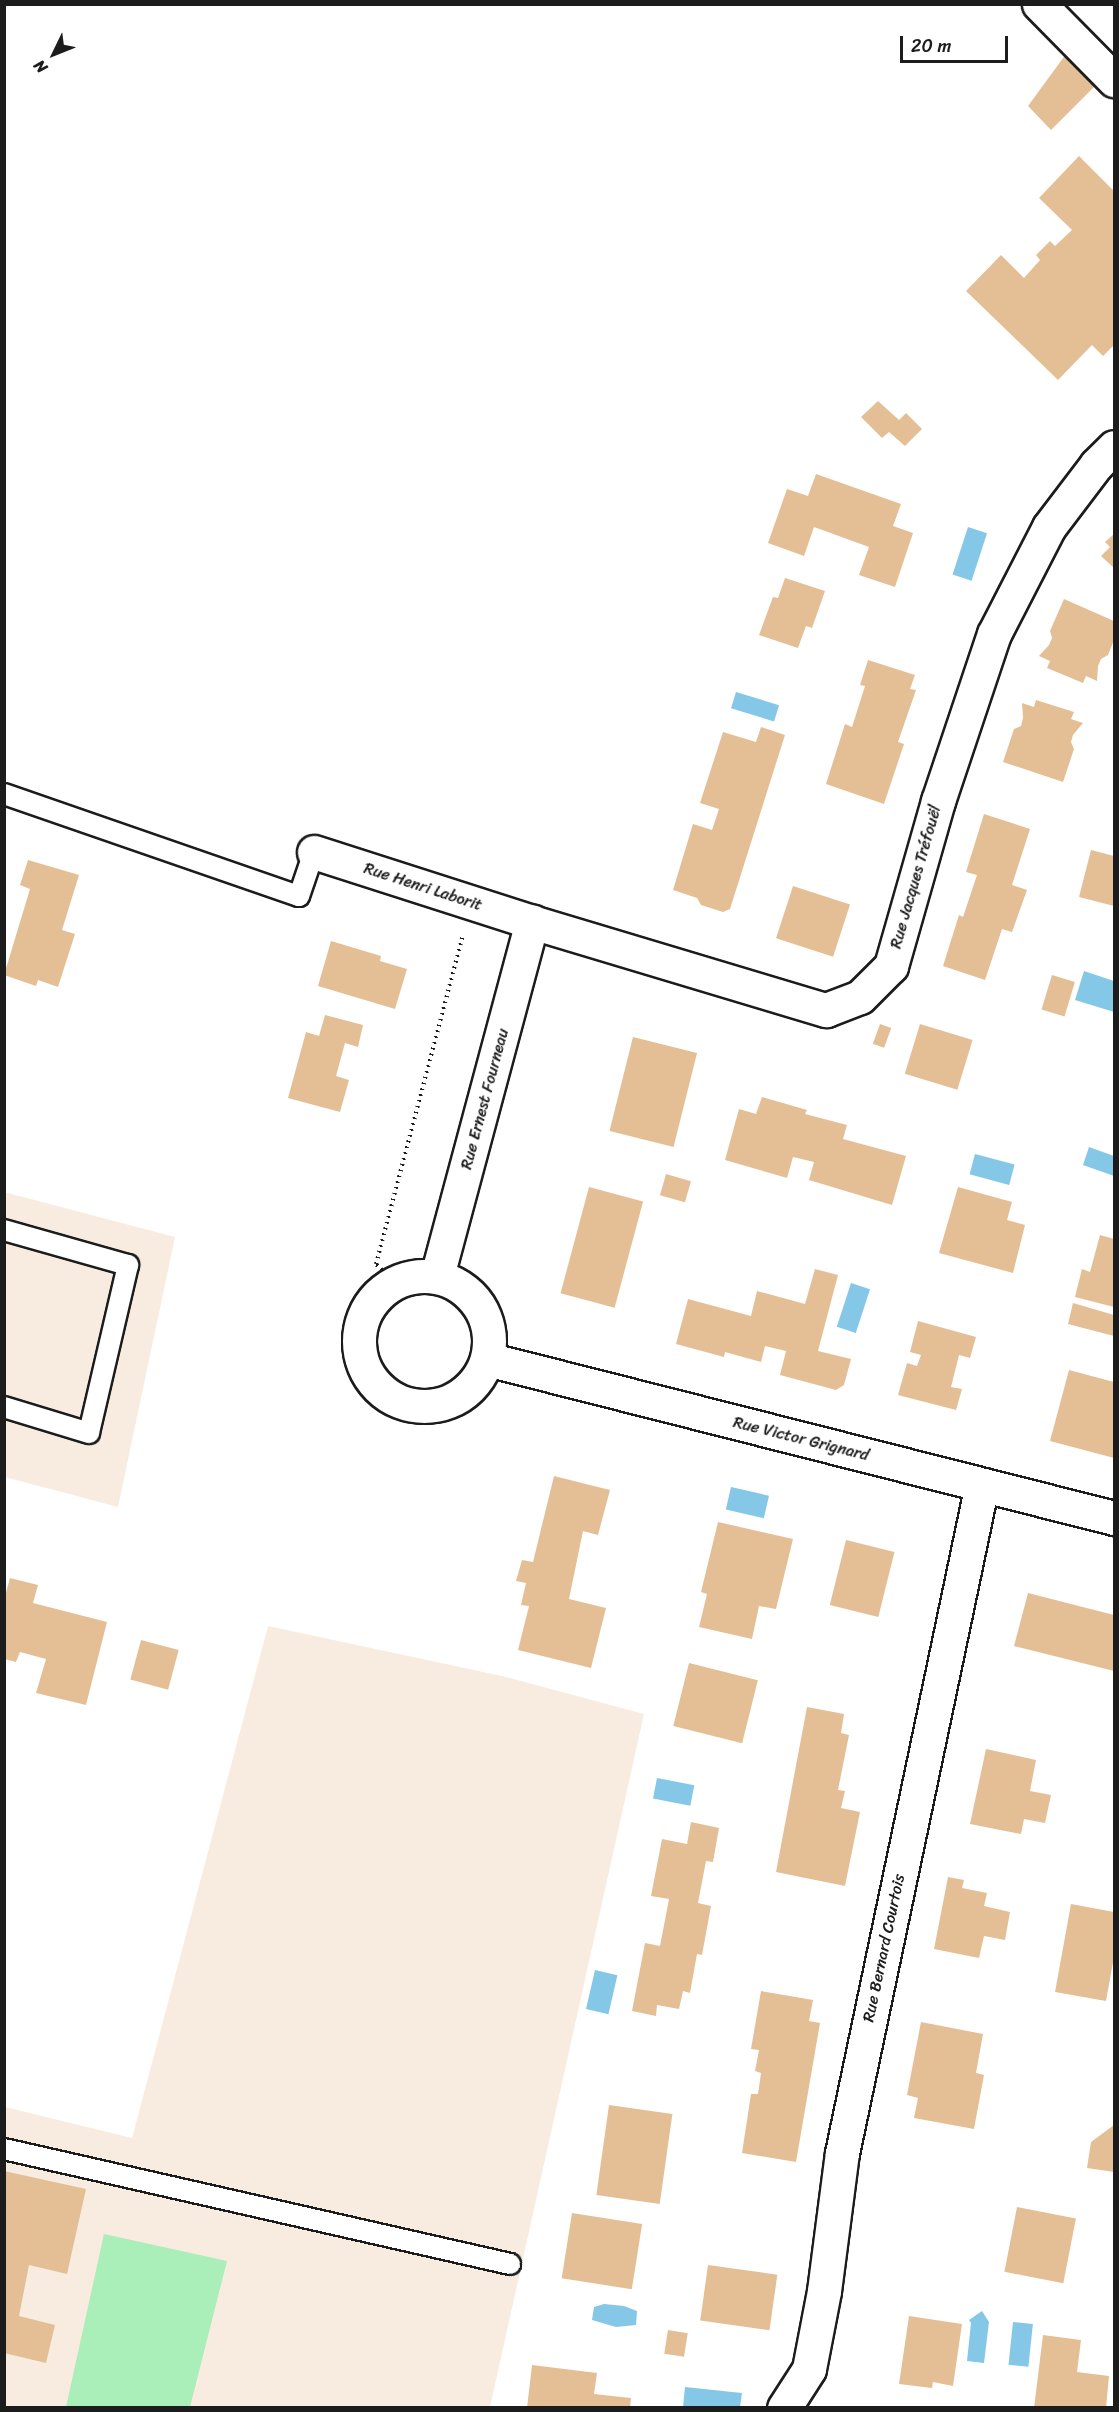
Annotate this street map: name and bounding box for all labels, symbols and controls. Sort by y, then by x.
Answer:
north arrow [24,24,84,84]
scale bar [903,24,1011,62]
text: 20 m [911,30,951,62]
text: N [26,53,55,81]
street label: Rue Jacques Tréfouël [886,803,946,951]
street label: Rue Henri Laborit [361,859,485,915]
street label: Rue Ernest Fourneau [457,1026,513,1172]
street label: Rue Victor Grignard [731,1413,871,1465]
street label: Rue Bernard Courtois [859,1872,909,2024]

